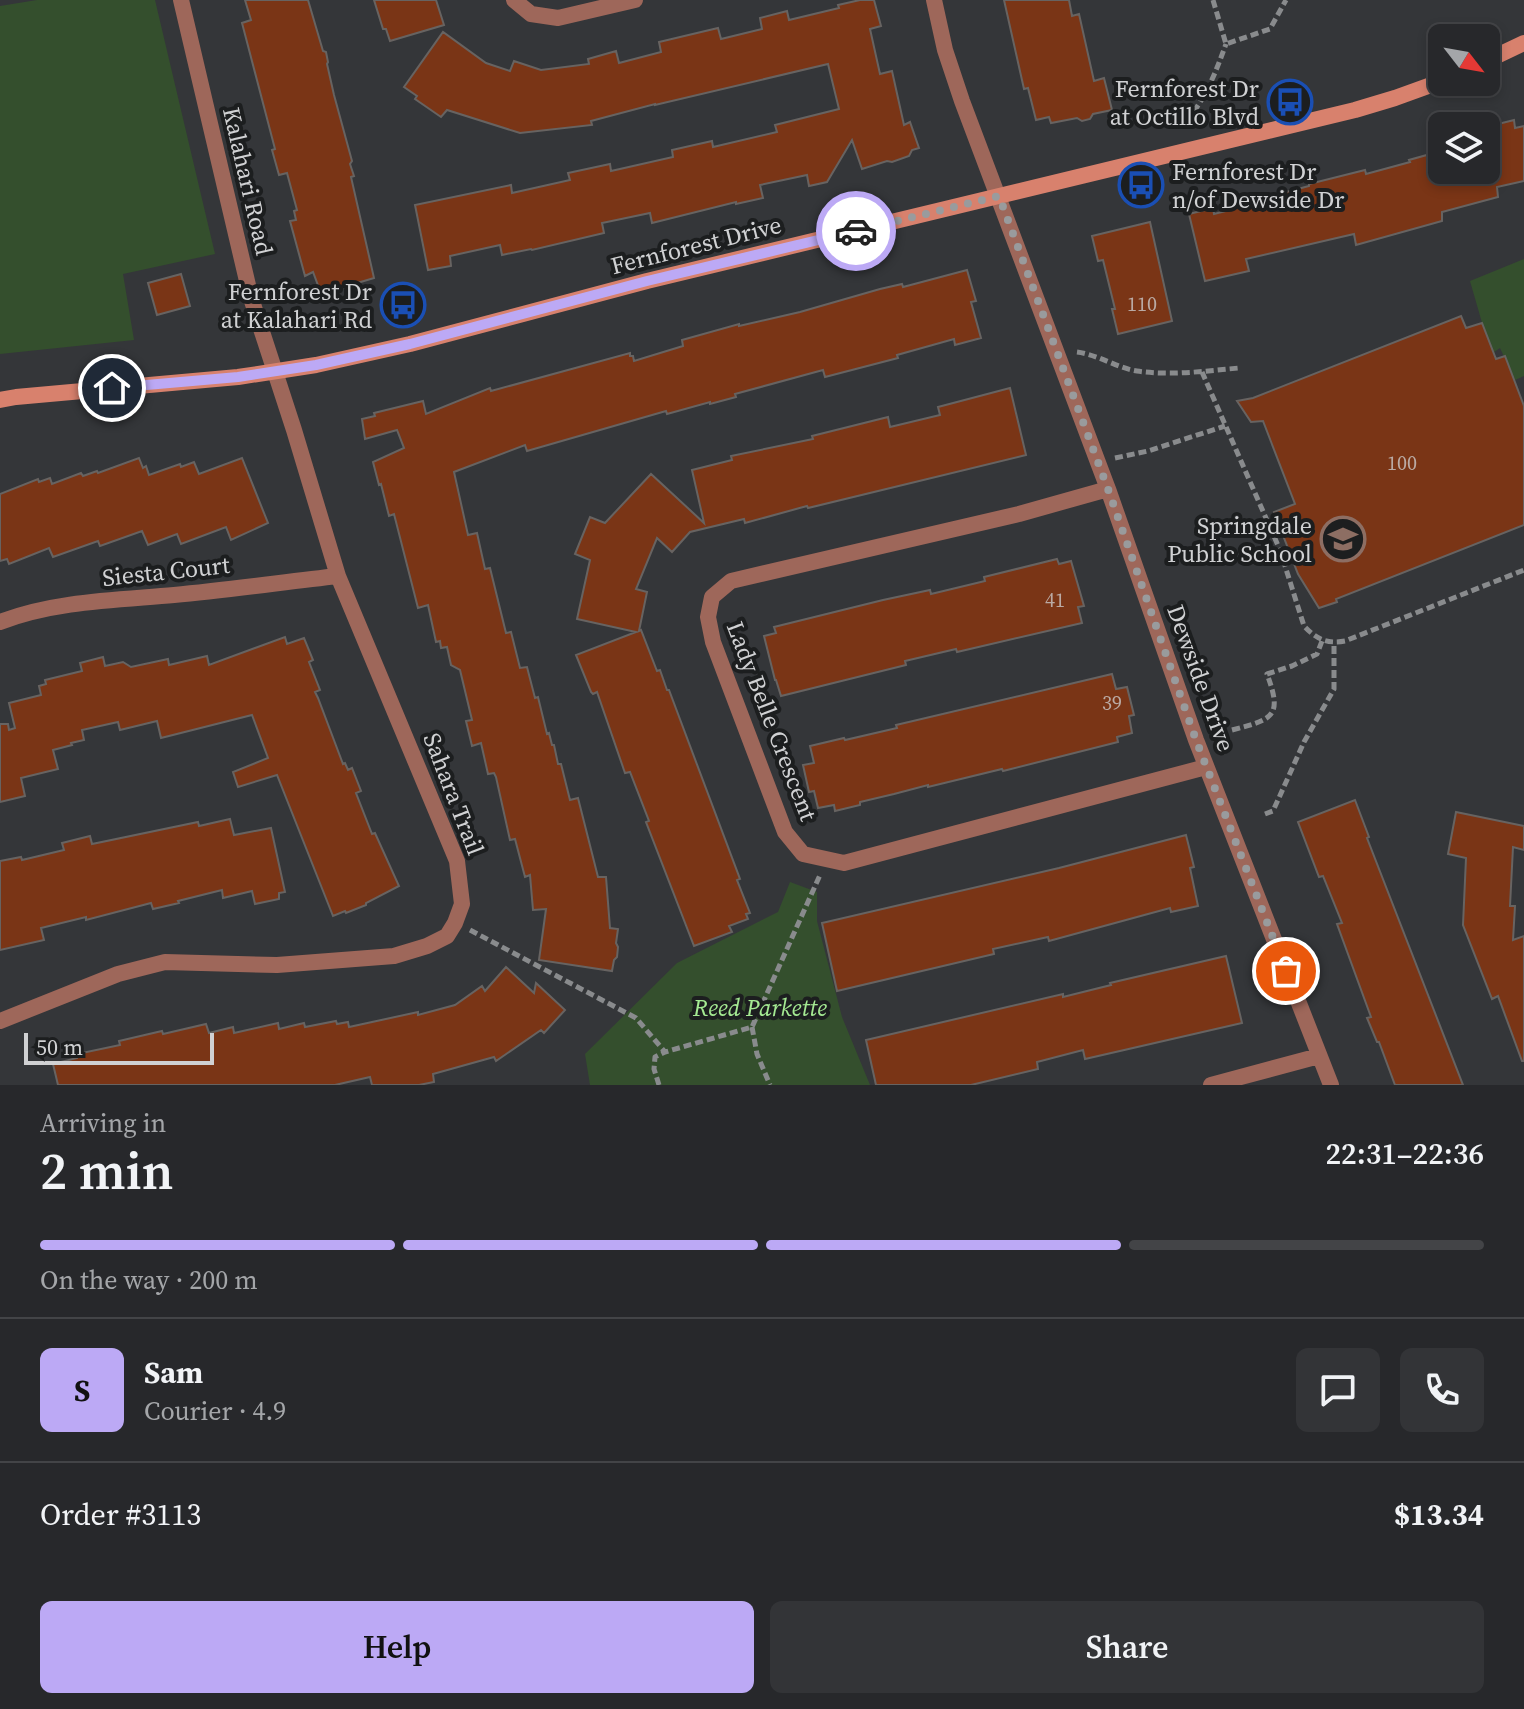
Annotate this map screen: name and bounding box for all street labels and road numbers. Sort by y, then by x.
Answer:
street label: Kalahari Road [215,104,281,259]
street label: Fernforest Drive [607,208,785,282]
street label: Siesta Court [101,548,232,594]
street label: Dewside Drive [1159,600,1243,756]
street label: Lady Belle Crescent [719,617,825,826]
street label: Sahara Trail [416,728,492,860]

